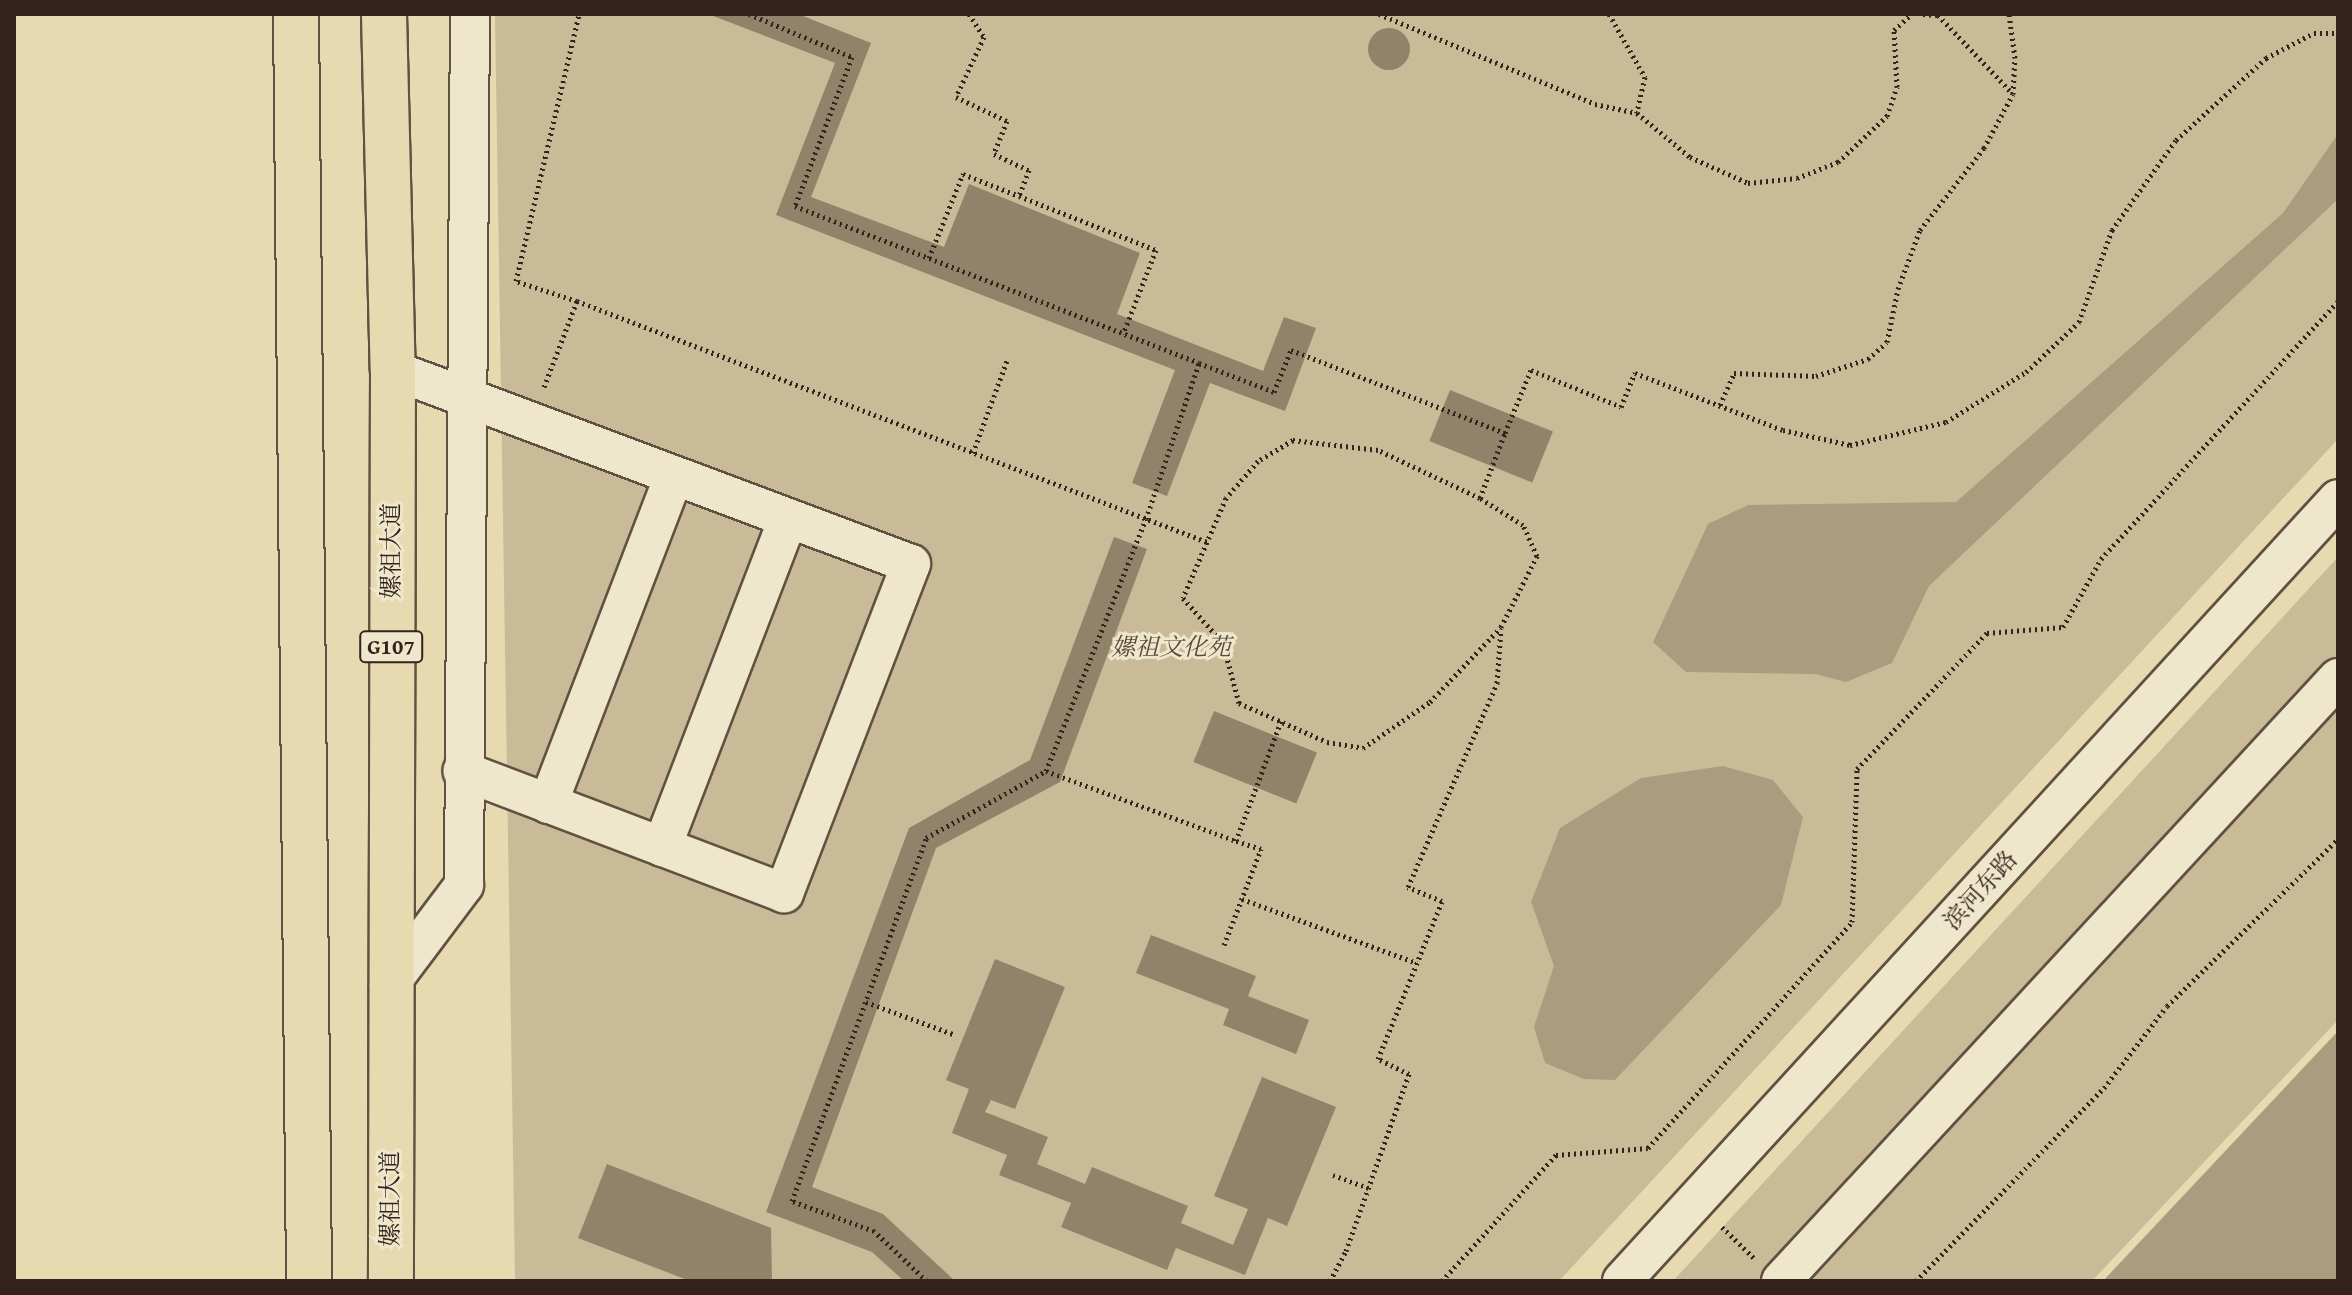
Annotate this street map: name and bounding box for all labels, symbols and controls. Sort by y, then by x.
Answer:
street label: 嫘祖大道 [377,503,405,599]
road number: G107 [359,629,423,665]
park label: 嫘祖文化苑 [1111,633,1231,661]
street label: 滨河东路 [1937,845,2023,935]
street label: 嫘祖大道 [376,1151,404,1247]

